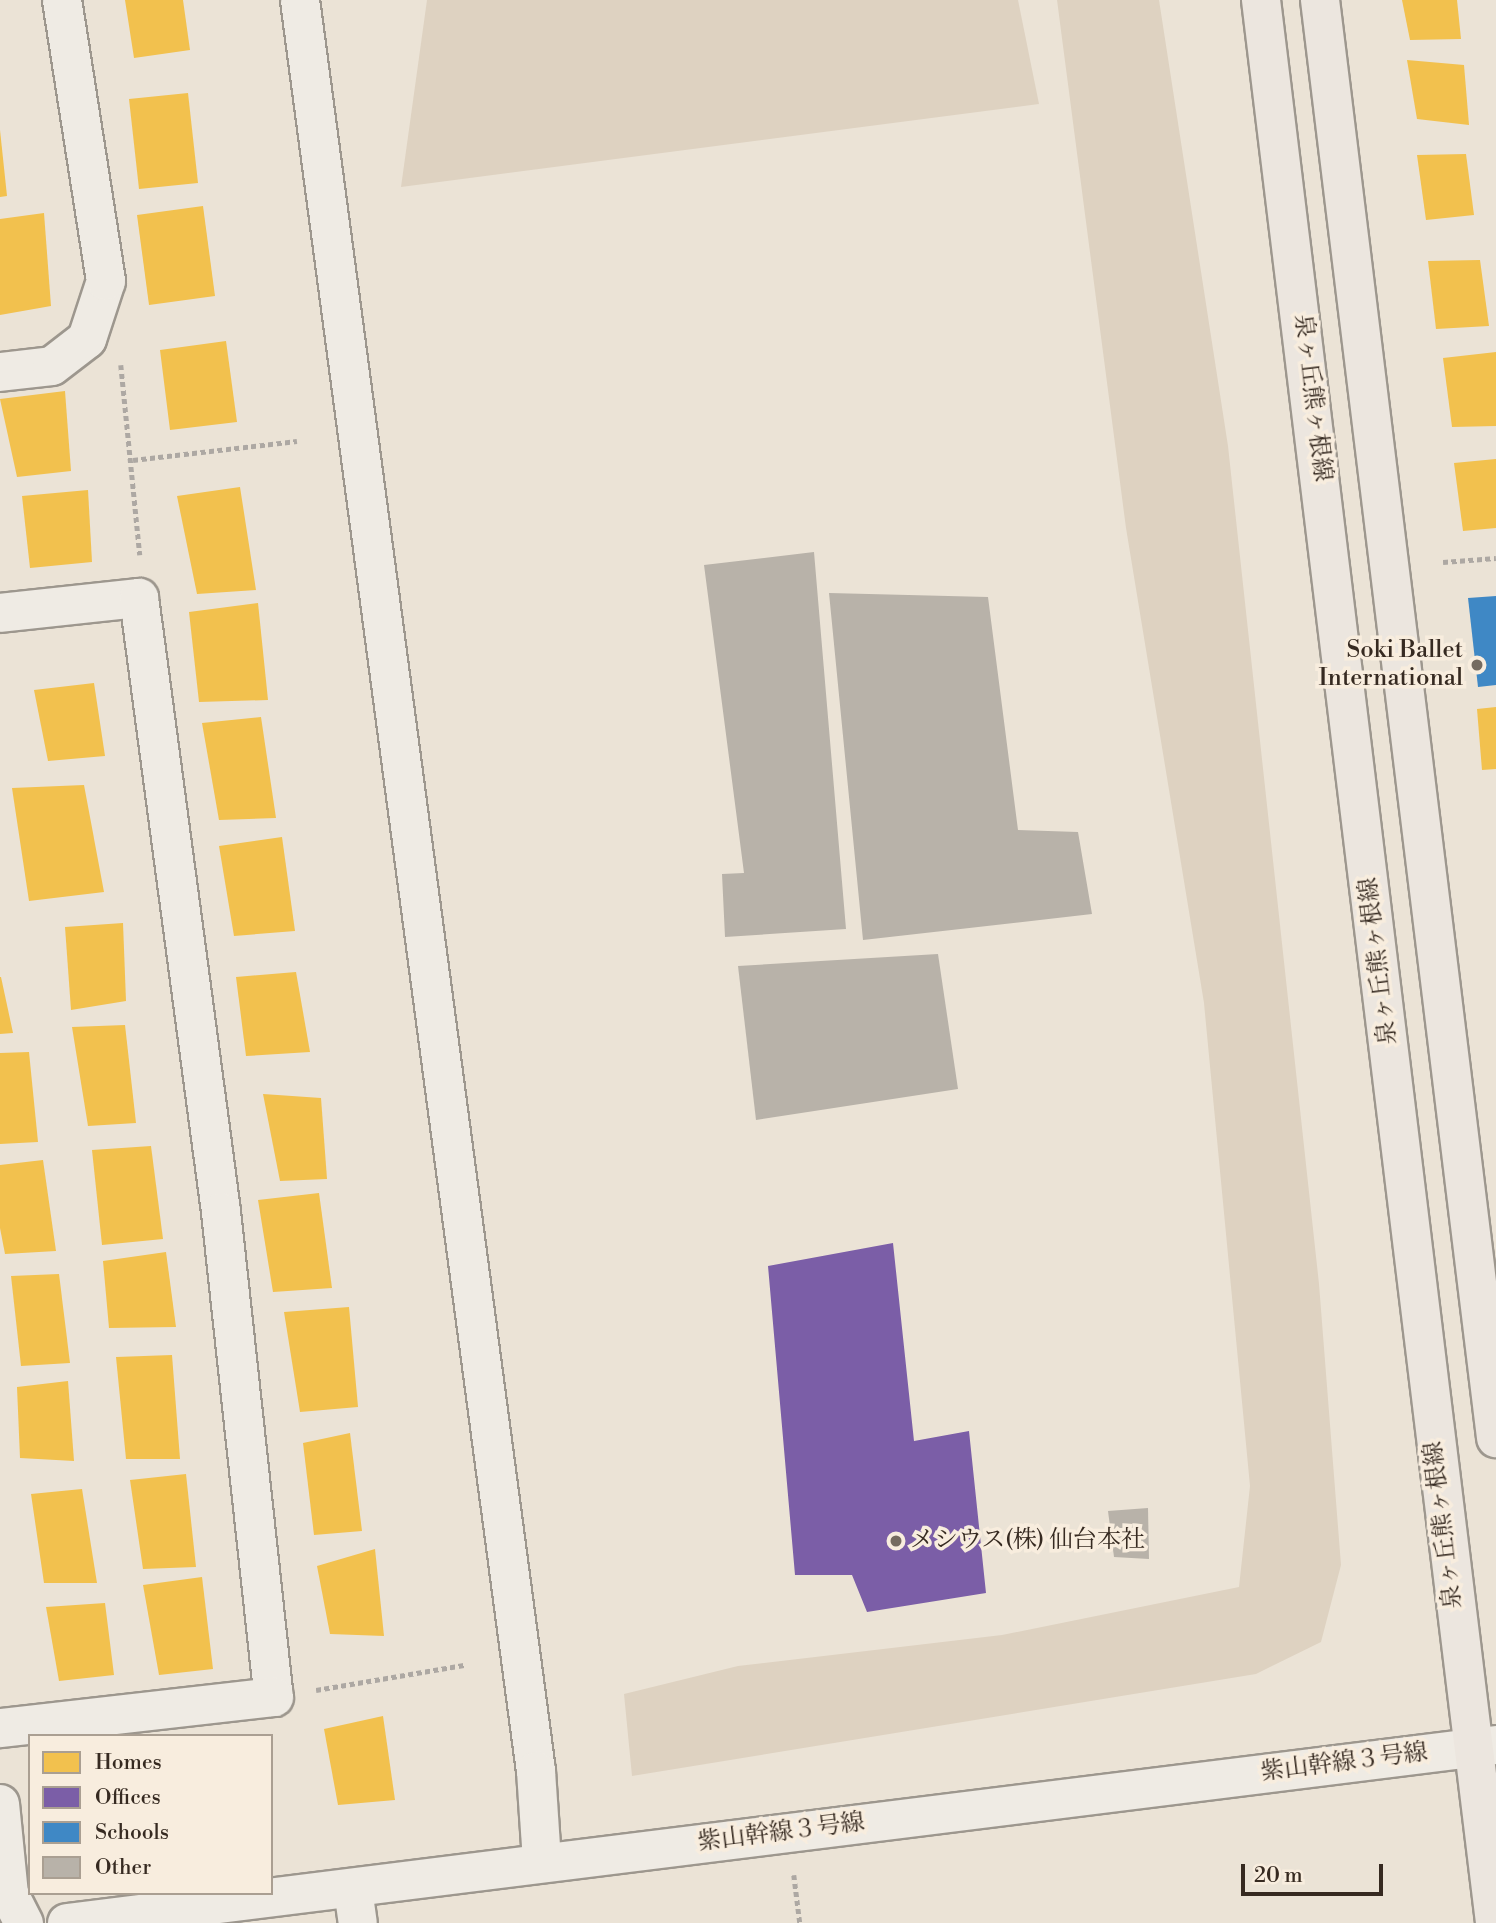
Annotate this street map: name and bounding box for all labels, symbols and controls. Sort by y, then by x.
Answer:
street label: 泉ヶ丘熊ヶ根線 [1287,313,1337,483]
place label: Soki Ballet International [1319,637,1463,693]
marker: Soki Ballet International [1469,657,1485,673]
street label: 泉ヶ丘熊ヶ根線 [1354,876,1404,1046]
street label: 泉ヶ丘熊ヶ根線 [1419,1440,1469,1610]
place label: メシウス(株) 仙台本社 [910,1527,1146,1555]
marker: メシウス(株) 仙台本社 [888,1533,904,1549]
legend [28,1734,273,1895]
street label: 紫山幹線３号線 [1259,1738,1429,1788]
text: Homes [95,1750,162,1776]
text: Offices [95,1785,161,1811]
street label: 紫山幹線３号線 [696,1808,866,1858]
text: Schools [95,1820,169,1846]
scale bar [1244,1850,1386,1894]
text: Other [95,1855,151,1881]
text: 20 m [1254,1863,1303,1889]

